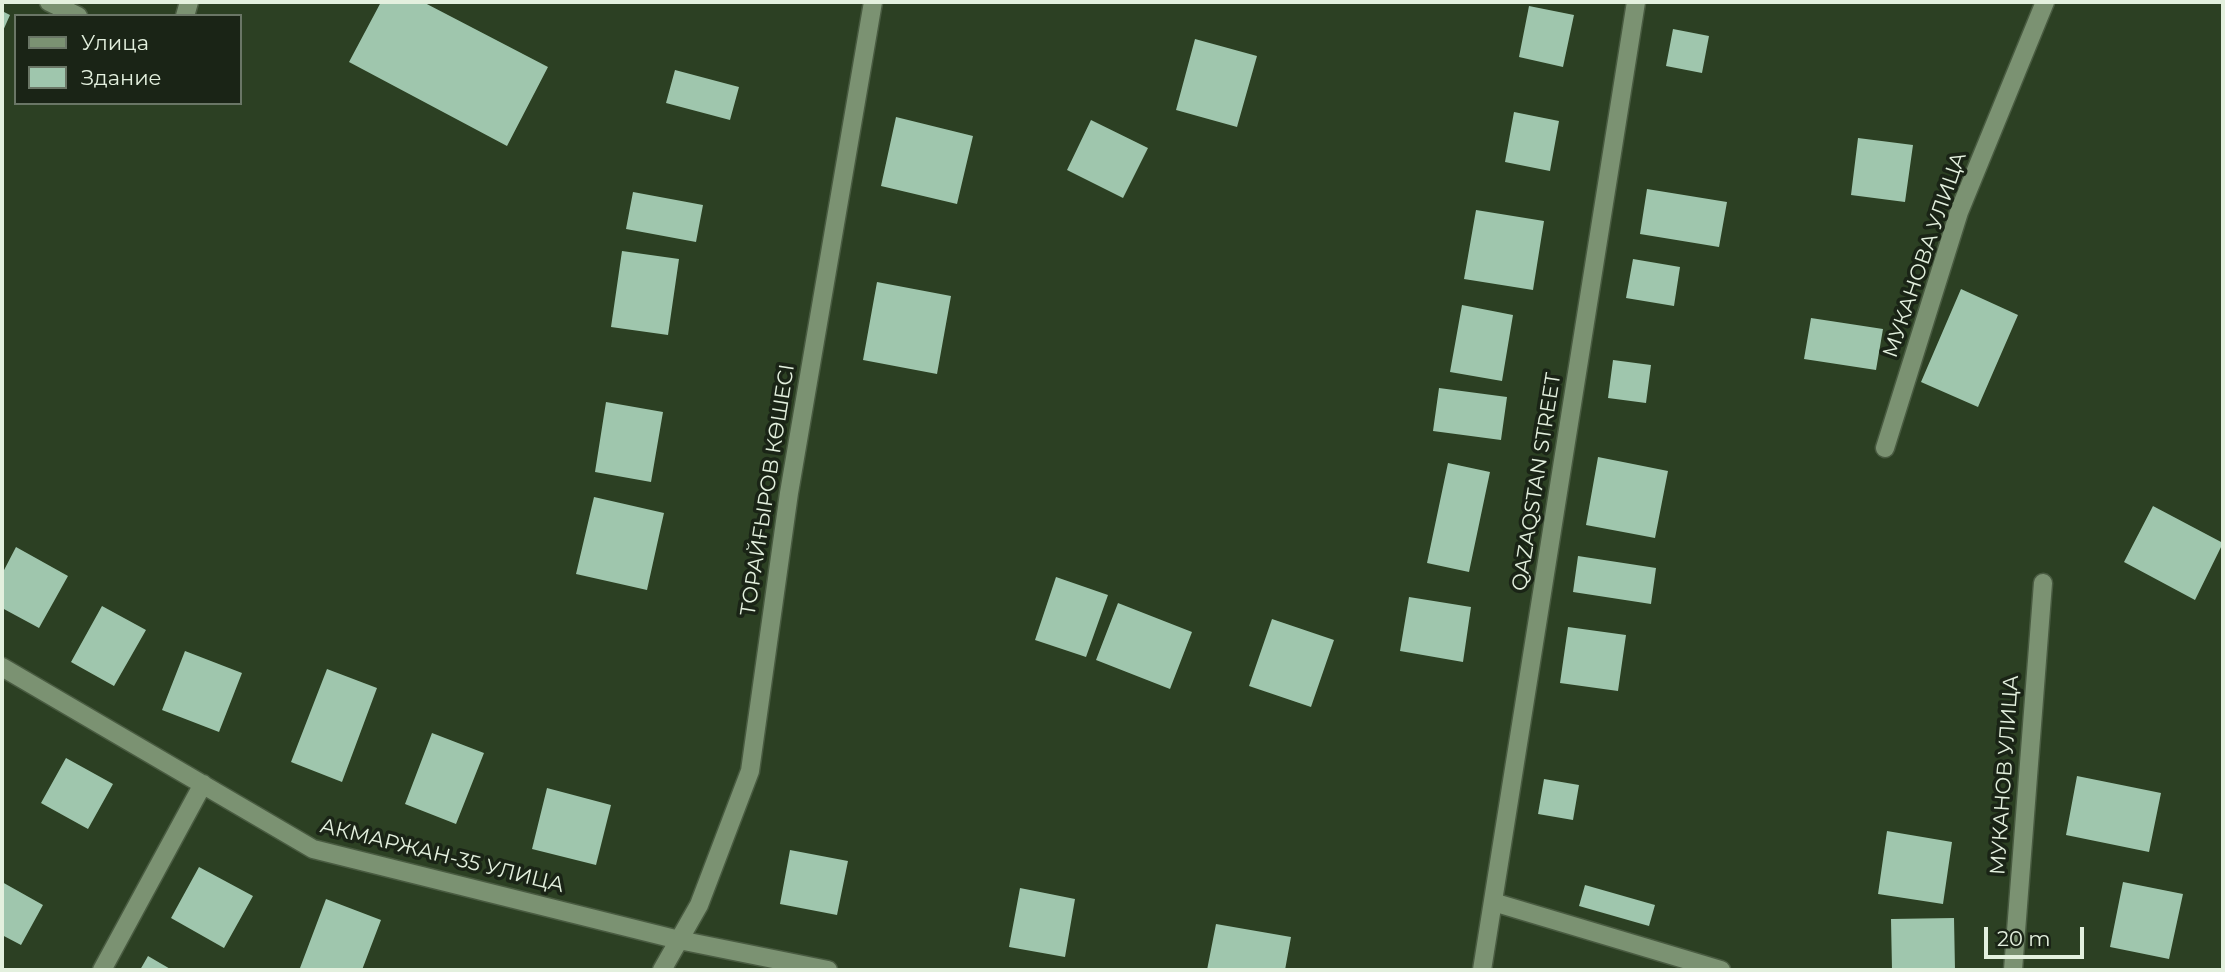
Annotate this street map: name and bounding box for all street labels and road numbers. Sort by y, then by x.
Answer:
street label: МУКАНОВА УЛИЦА [1878,149,1972,361]
street label: ТОРАЙҒЫРОВ КӨШЕСІ [736,362,800,618]
street label: QAZAQSTAN STREET [1507,371,1567,593]
street label: МУКАНОВ УЛИЦА [1985,674,2025,876]
street label: АКМАРЖАН-35 УЛИЦА [317,813,567,899]

